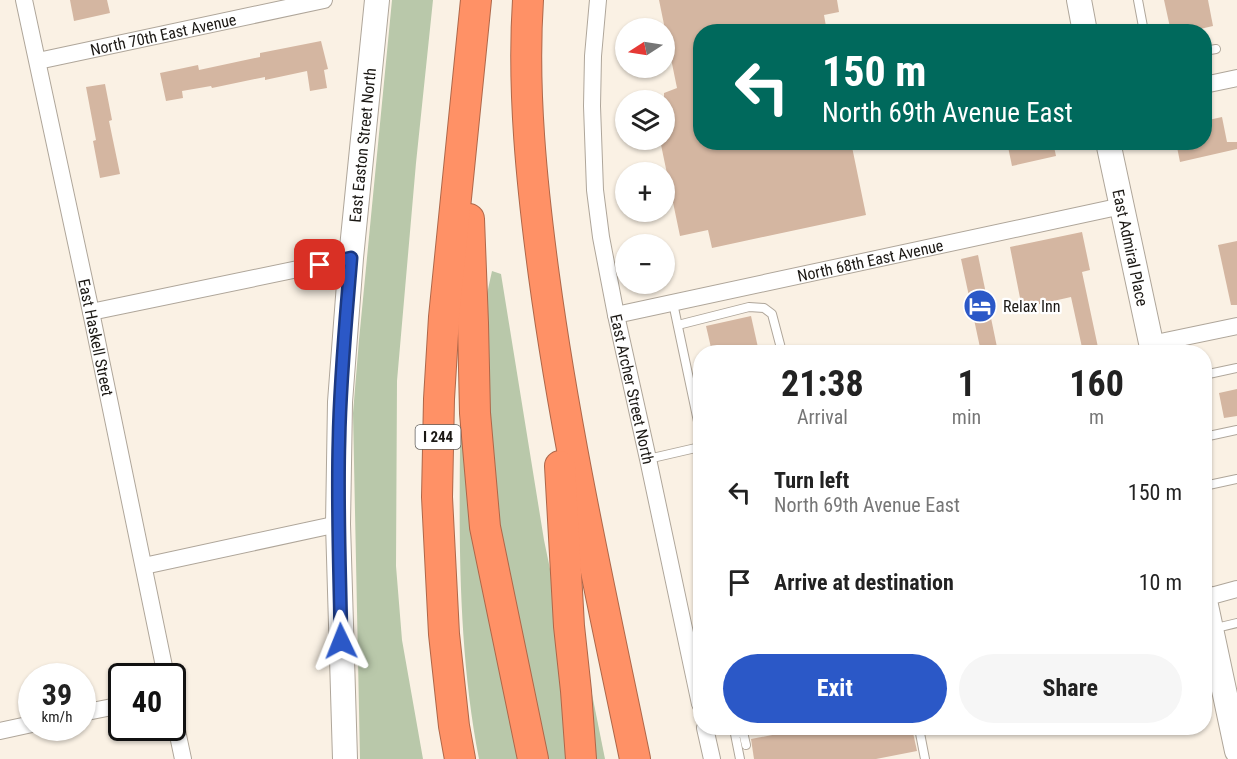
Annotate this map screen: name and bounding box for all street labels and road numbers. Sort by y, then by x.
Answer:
street label: North 70th East Avenue [88,9,238,59]
street label: East Easton Street North [345,67,380,223]
street label: East Admiral Place [1109,187,1152,308]
street label: North 68th East Avenue [795,235,945,285]
street label: East Haskell Street [75,277,118,398]
street label: East Archer Street North [607,312,658,466]
road number: I 244 [416,425,460,449]

